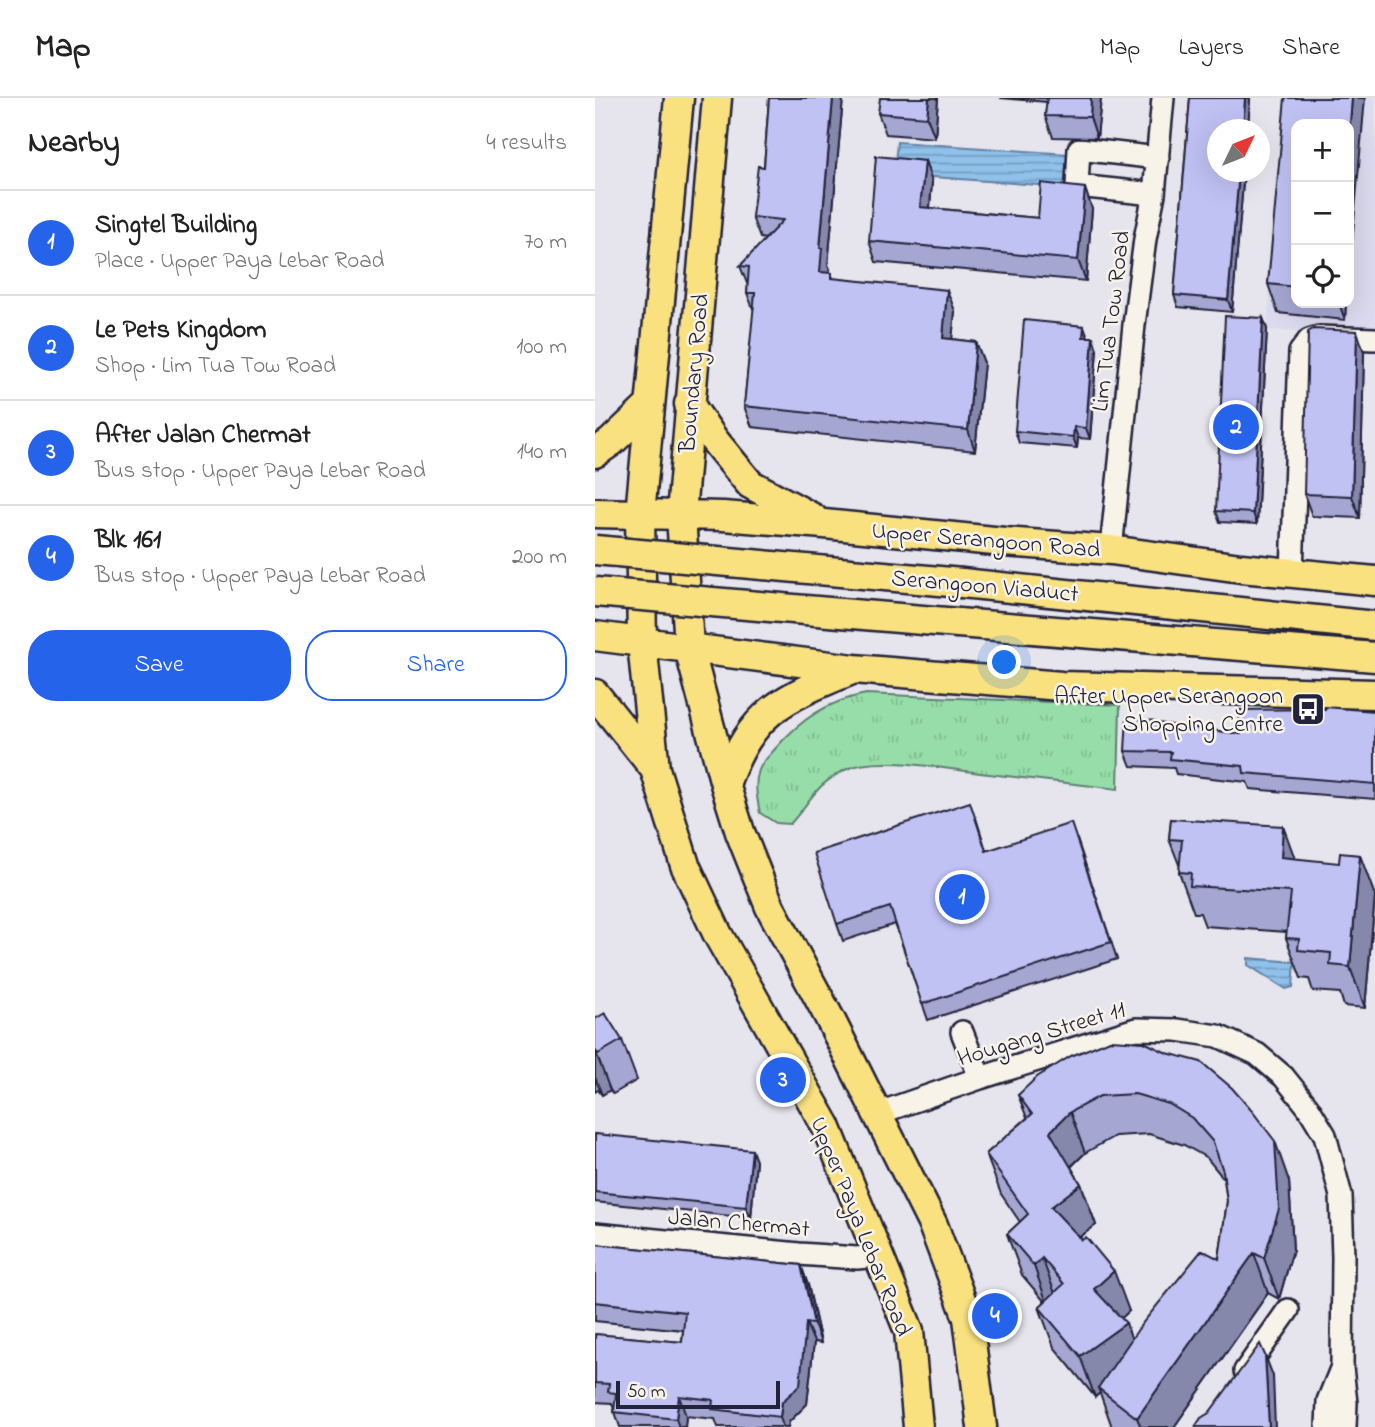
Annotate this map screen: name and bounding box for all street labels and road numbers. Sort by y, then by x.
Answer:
street label: Lim Tua Tow Road [1084,228,1141,414]
street label: Boundary Road [671,292,721,455]
street label: Upper Serangoon Road [870,514,1102,569]
street label: Serangoon Viaduct [890,562,1080,613]
street label: Hougang Street 11 [953,993,1130,1078]
street label: Upper Paya Lebar Road [799,1112,920,1343]
street label: Jalan Chermat [667,1201,811,1248]

